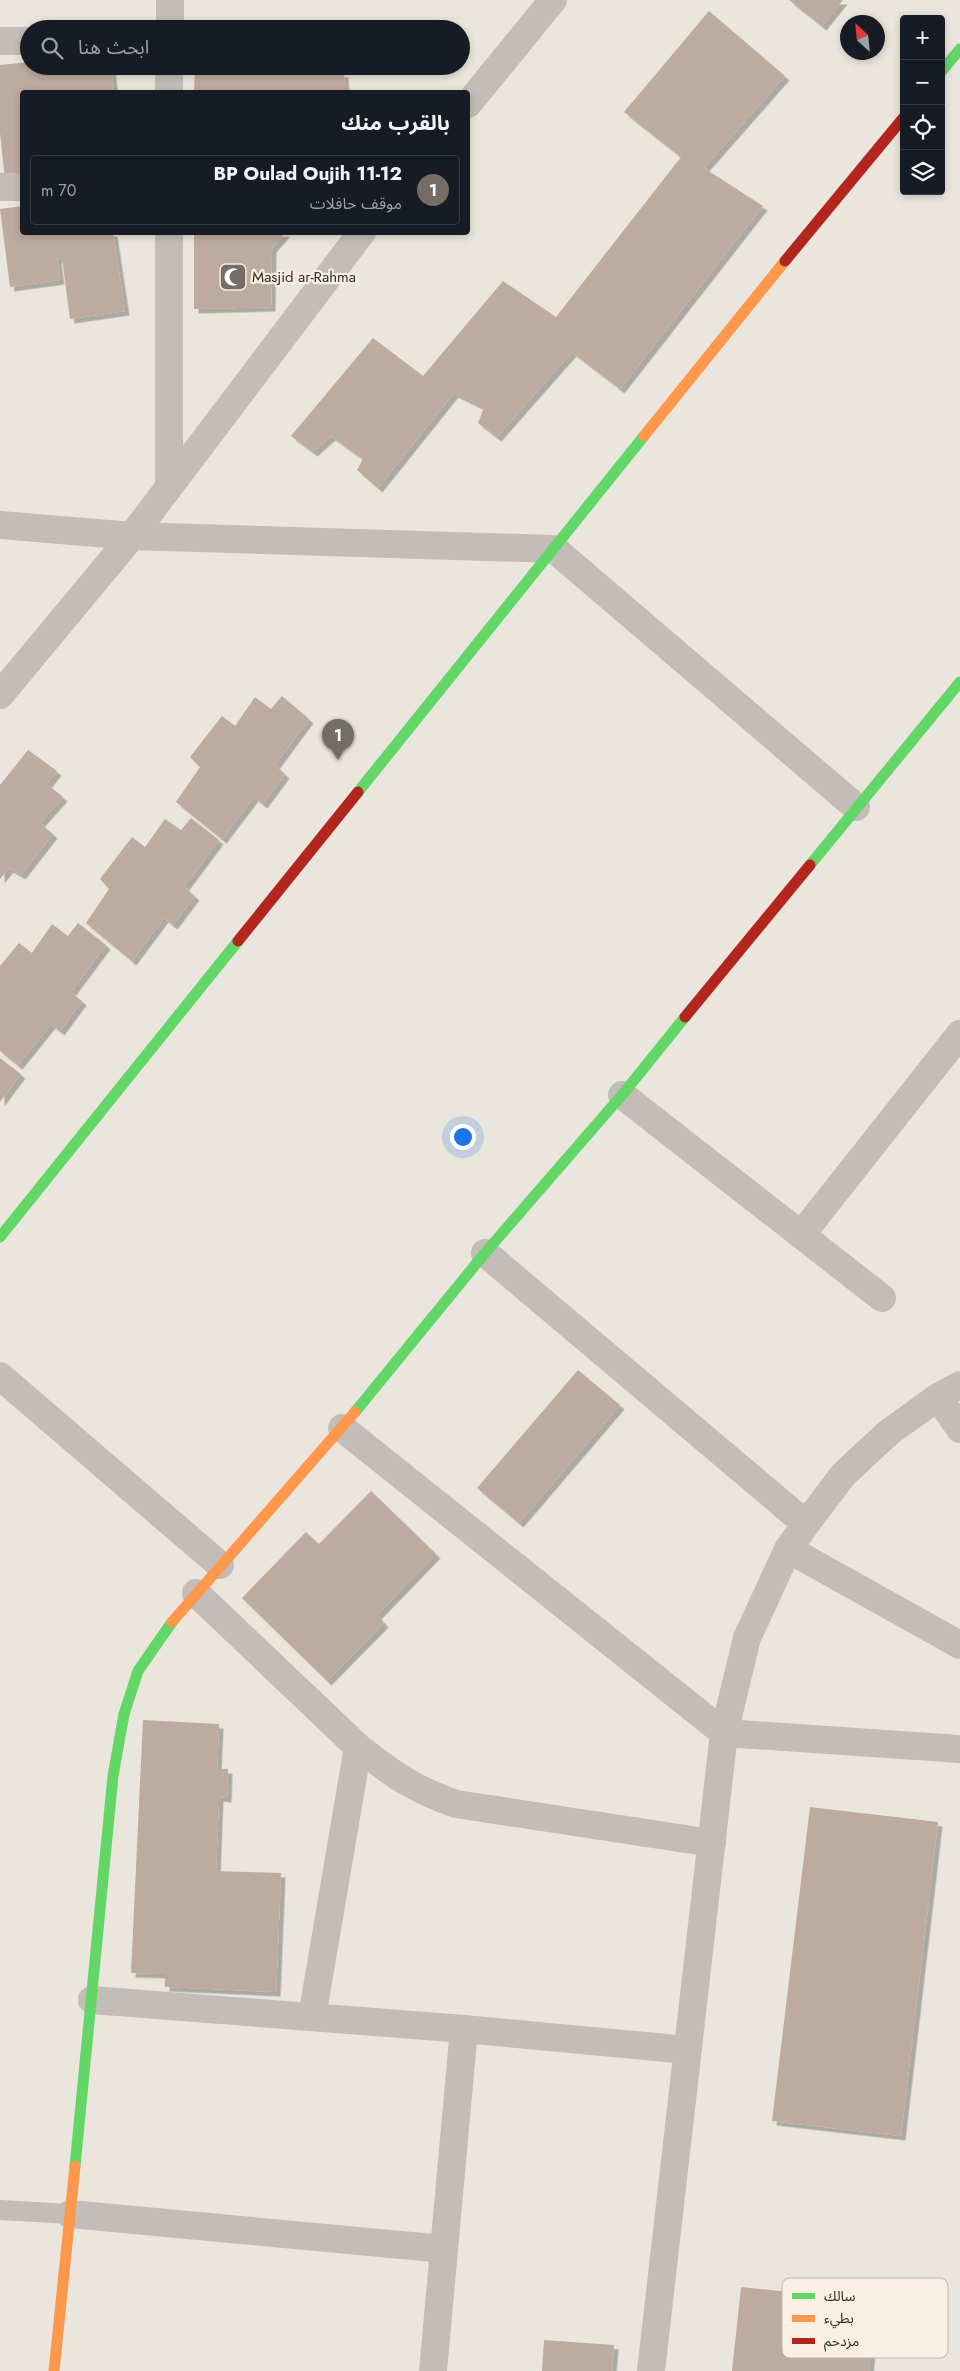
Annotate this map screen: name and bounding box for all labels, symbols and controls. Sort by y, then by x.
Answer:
north arrow [840,15,885,60]
map controls [900,15,945,195]
button: + [900,15,945,60]
search box [20,20,470,75]
icon: search [38,34,66,62]
text: ابحث هنا [78,34,149,61]
button: − [900,60,945,105]
button: locate [900,105,945,150]
text: بالقرب منك [341,108,450,138]
button: layers [900,150,945,195]
text: 11-12 BP Oulad Oujih [213,160,402,187]
text: 70 m [41,179,76,202]
text: 1 [429,179,437,202]
text: موقف حافلات [310,192,402,215]
mosque icon: Masjid ar-Rahma [218,262,248,292]
place label: Masjid ar-Rahma [252,266,356,288]
pin: 1 [322,719,354,760]
your location [450,1124,476,1150]
legend [782,2278,948,2358]
text: سالك [824,2286,856,2306]
text: بطيء [824,2308,854,2329]
text: مزدحم [824,2331,859,2352]

